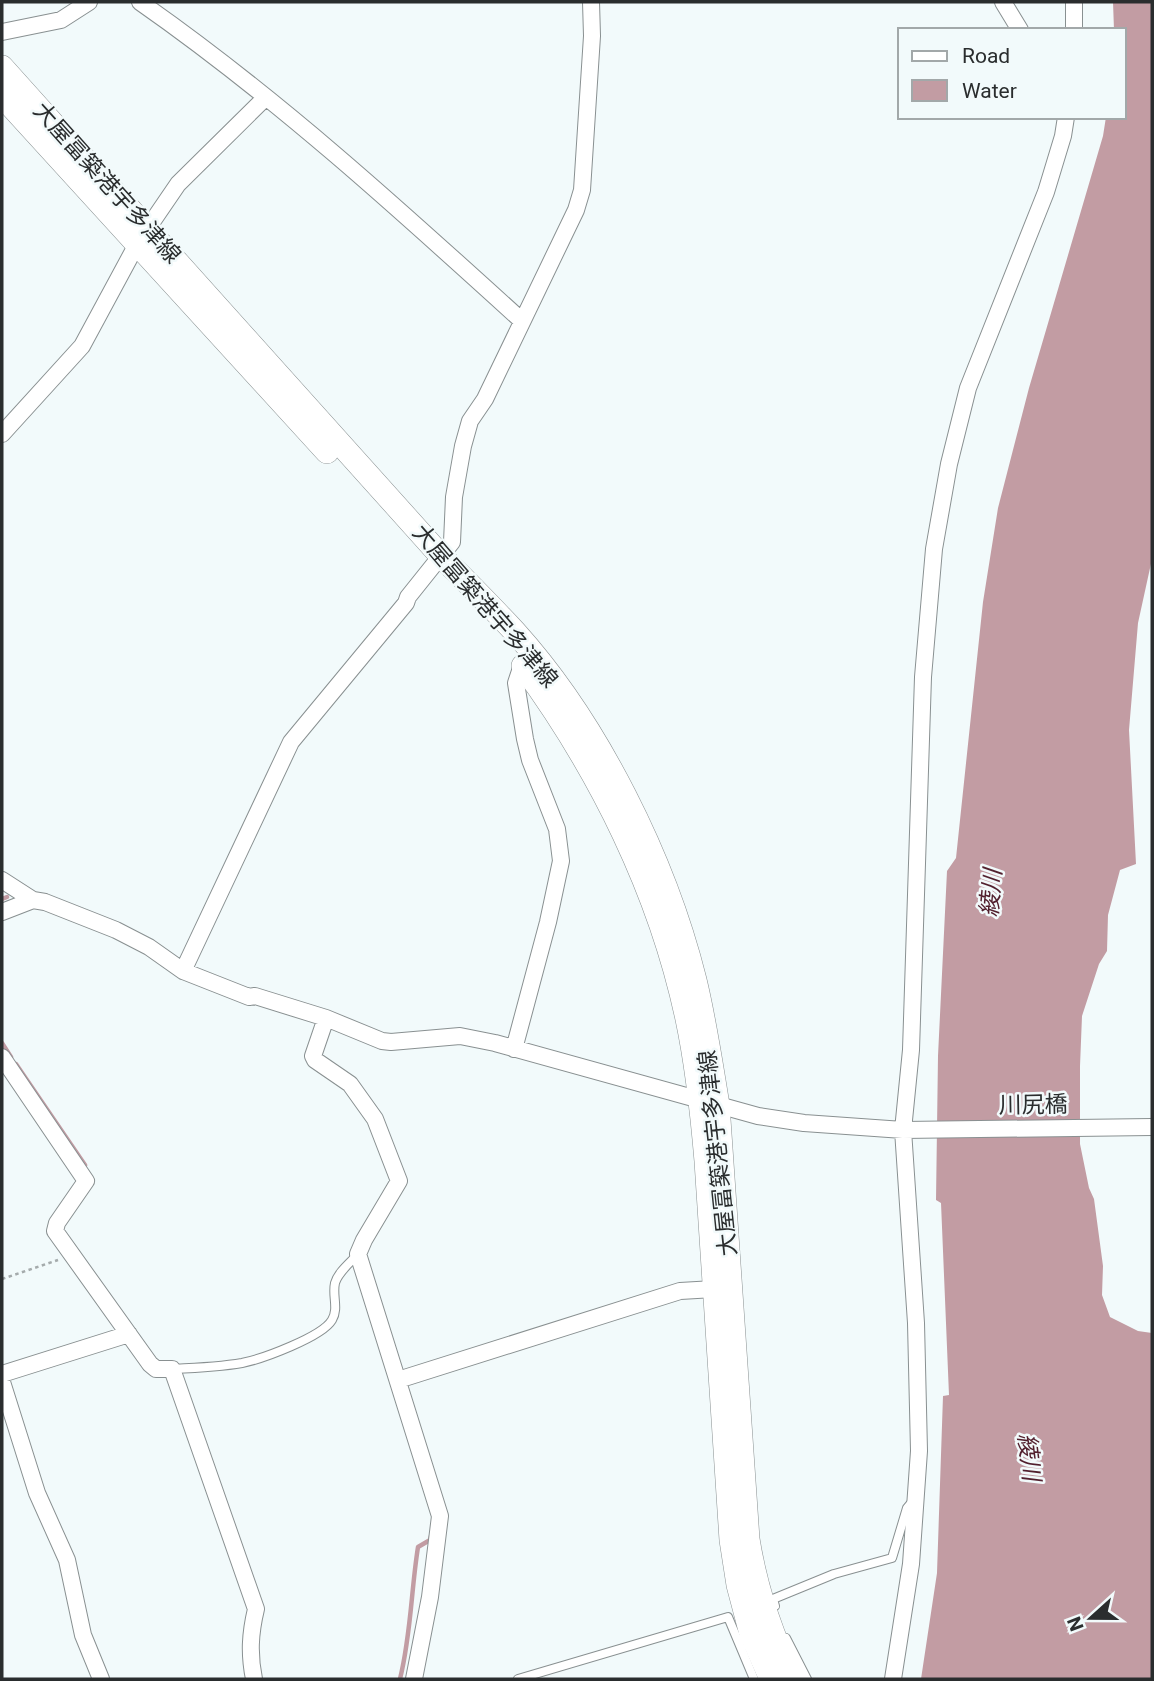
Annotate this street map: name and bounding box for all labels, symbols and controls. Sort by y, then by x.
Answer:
legend [898,28,1126,119]
text: Road [962,44,1010,68]
text: Water [962,79,1017,103]
street label: 大屋冨築港宇多津線 [28,97,186,269]
street label: 大屋冨築港宇多津線 [407,519,563,693]
water label: 綾川 [975,865,1007,918]
street label: 大屋冨築港宇多津線 [694,1049,742,1257]
street label: 川尻橋 [998,1091,1068,1119]
water label: 綾川 [1012,1431,1046,1486]
north arrow [1056,1583,1126,1653]
text: N [1062,1614,1089,1634]

